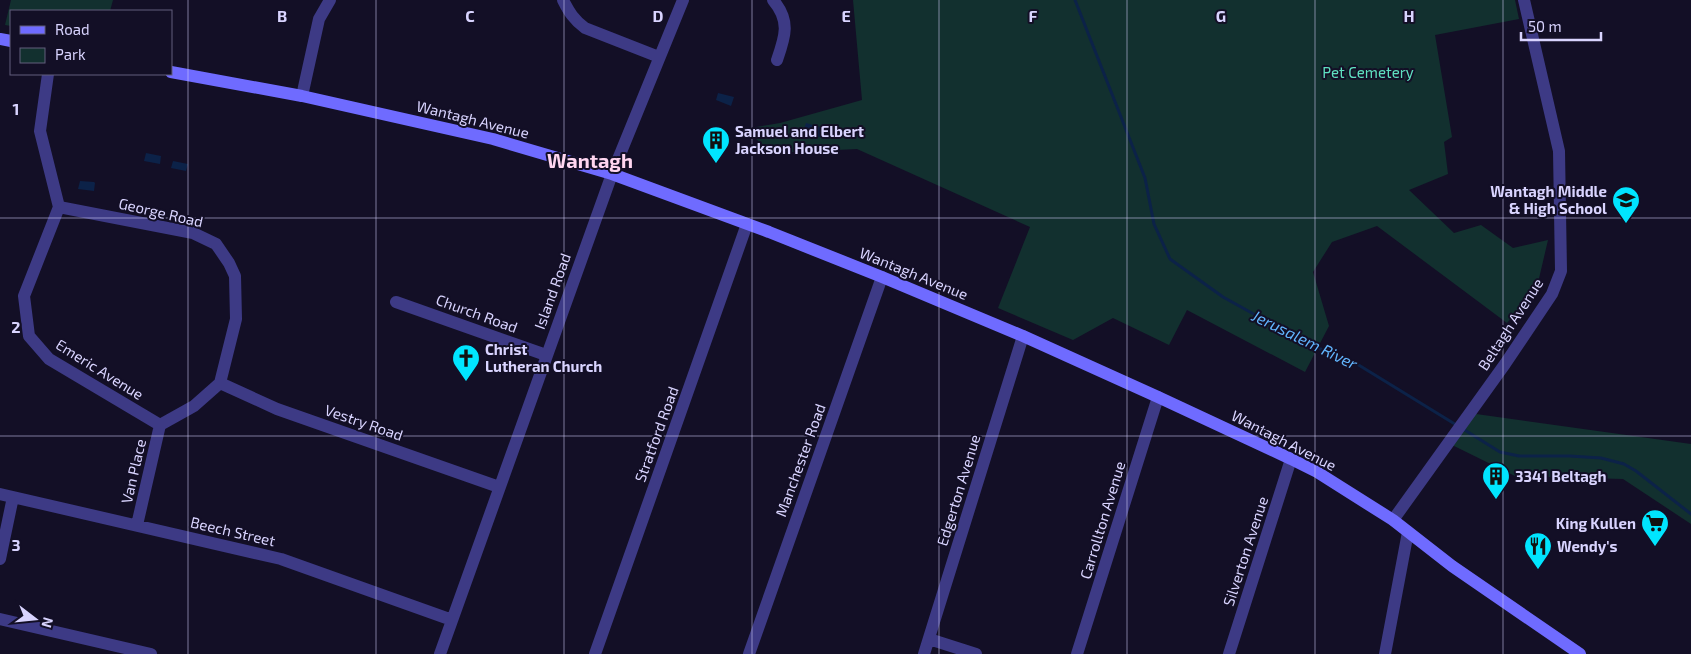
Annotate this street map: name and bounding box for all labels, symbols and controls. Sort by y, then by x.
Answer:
text: B [277,6,287,25]
text: C [465,6,475,25]
text: D [653,6,664,25]
text: E [841,6,851,25]
text: F [1029,6,1038,25]
text: G [1216,6,1226,25]
text: H [1403,6,1415,25]
legend [10,10,172,75]
scale bar [1521,10,1601,42]
text: 50 m [1528,17,1562,35]
text: Road [55,20,90,38]
text: Park [55,45,86,63]
park label: Pet Cemetery [1322,63,1414,81]
street label: Wantagh Avenue [415,96,531,142]
text: 1 [13,99,19,118]
place label: Samuel and Elbert Jackson House [735,122,864,157]
building icon: Samuel and Elbert Jackson House [701,125,731,164]
district label: Wantagh [547,148,633,172]
place label: Wantagh Middle & High School [1490,182,1607,217]
school or university icon: Wantagh Middle & High School [1611,185,1641,224]
street label: George Road [117,194,205,230]
street label: Wantagh Avenue [857,243,971,303]
street label: Island Road [530,251,574,331]
street label: Beltagh Avenue [1474,275,1546,373]
street label: Church Road [434,290,520,336]
water label: Jerusalem River [1248,305,1361,373]
text: 2 [11,317,21,336]
street label: Emeric Avenue [53,335,147,403]
place label: Christ Lutheran Church [485,340,602,375]
church icon: Christ Lutheran Church [451,343,481,382]
street label: Stratford Road [630,384,682,484]
street label: Vestry Road [323,400,405,444]
street label: Manchester Road [771,401,829,519]
street label: Wantagh Avenue [1229,406,1339,474]
street label: Edgerton Avenue [932,432,984,548]
street label: Van Place [117,437,149,505]
street label: Carrollton Avenue [1076,459,1128,581]
building icon: 3341 Beltagh [1481,461,1511,500]
place label: 3341 Beltagh [1515,467,1607,485]
street label: Silverton Avenue [1219,494,1271,608]
supermarket icon: King Kullen [1640,508,1670,547]
street label: Beech Street [189,513,277,550]
place label: King Kullen [1556,514,1636,532]
restaurant icon: Wendy's [1523,531,1553,570]
text: 3 [11,535,21,554]
place label: Wendy's [1557,537,1617,556]
north arrow [10,594,60,644]
text: N [38,616,58,630]

